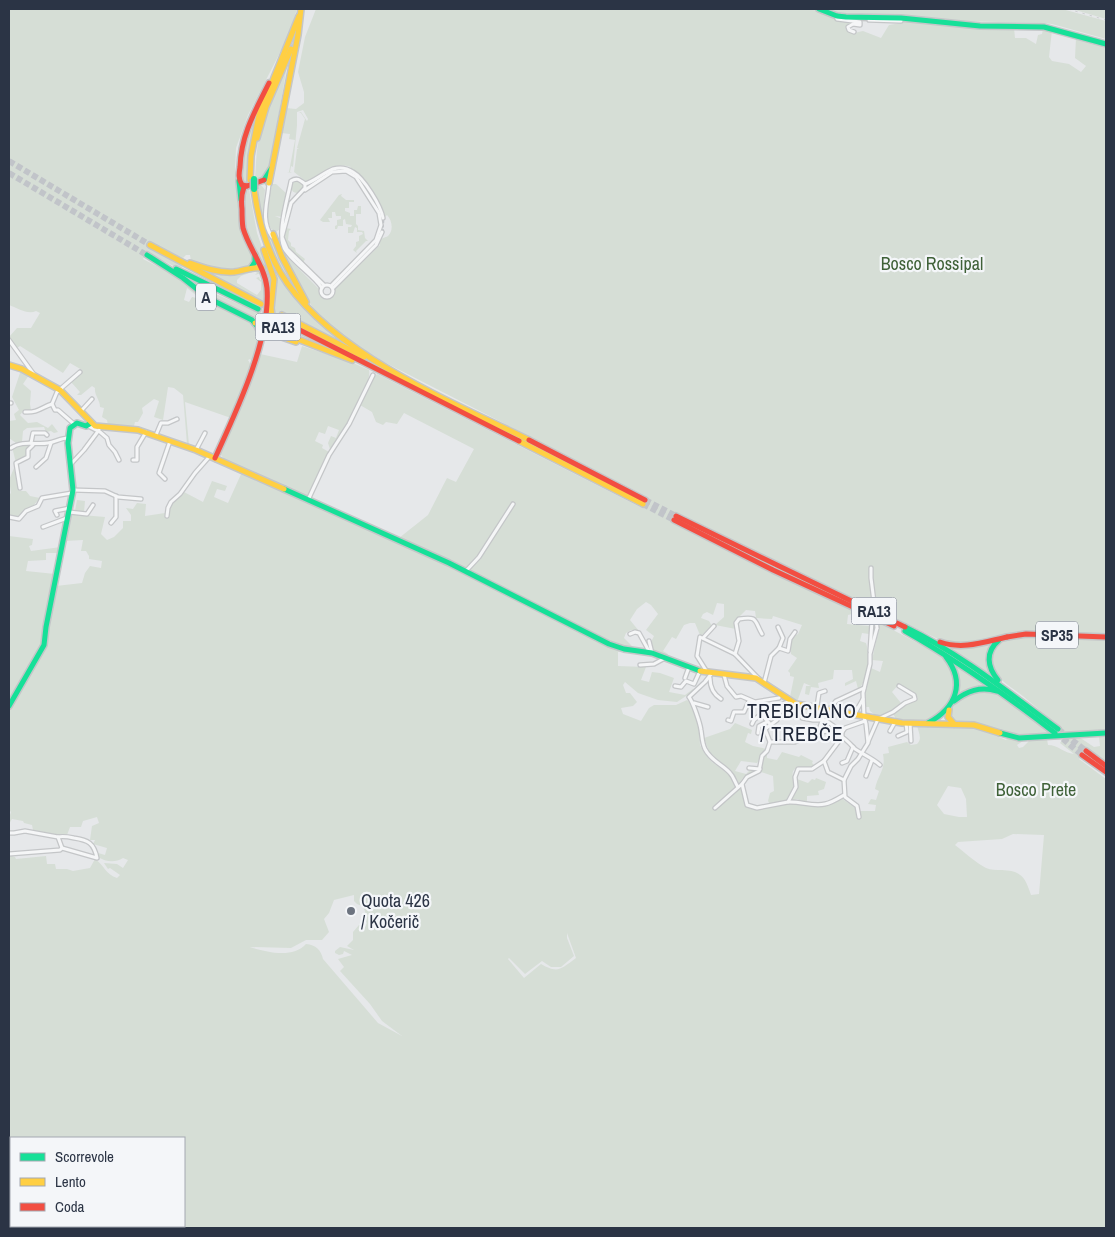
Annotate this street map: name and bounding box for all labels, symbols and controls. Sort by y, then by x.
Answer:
park label: Bosco Rossipal [881,251,983,276]
road number: A [196,284,216,310]
road number: RA13 [256,314,300,341]
road number: RA13 [852,598,896,624]
road number: SP35 [1036,622,1078,648]
district label: TREBICIANO / TREBČE [747,697,857,747]
park label: Bosco Prete [996,777,1076,802]
place label: Quota 426 / Kočerič [361,888,430,934]
marker: Quota 426 / Kočerič [345,905,357,917]
legend [10,1137,185,1227]
text: Scorrevole [55,1146,114,1167]
text: Lento [55,1171,86,1192]
text: Coda [55,1196,85,1217]

